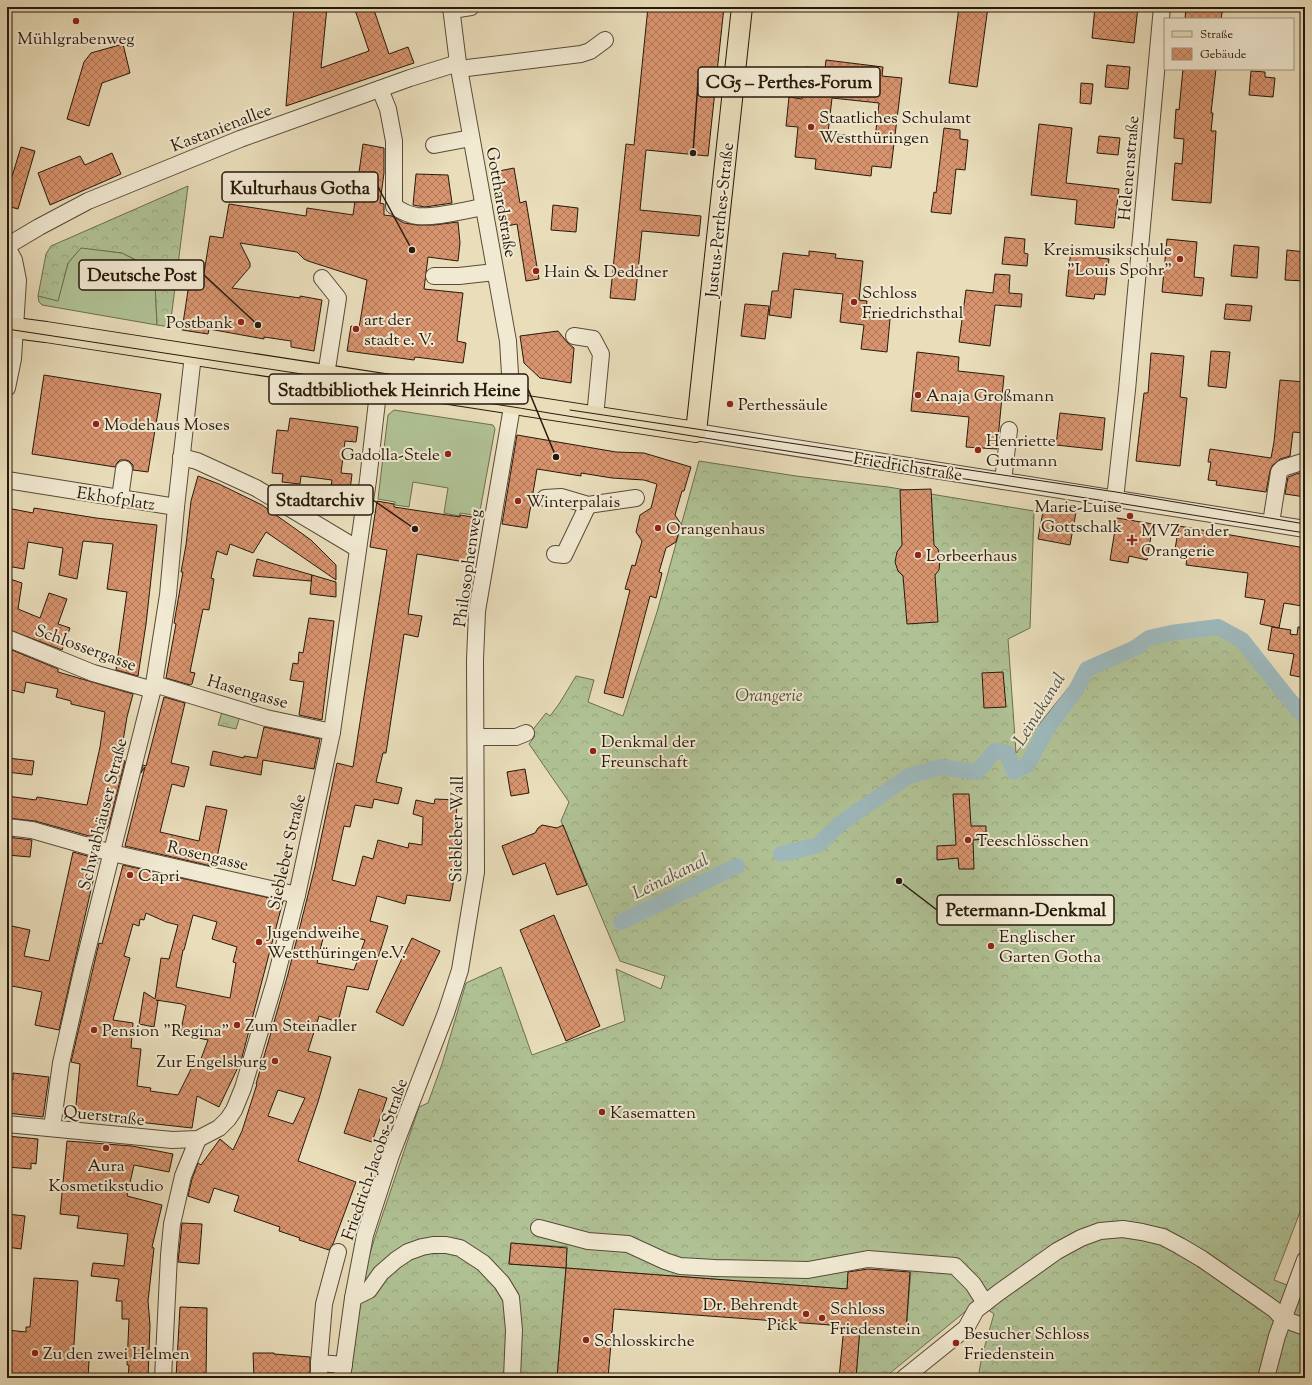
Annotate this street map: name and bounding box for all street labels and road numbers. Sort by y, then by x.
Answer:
street label: Kastanienallee [168,99,276,159]
street label: Helenenstraße [1113,115,1147,222]
street label: Justus-Perthes-Straße [701,141,741,300]
street label: Gotthardstraße [478,145,522,260]
street label: Friedrichstraße [852,448,964,488]
street label: Ekhofplatz [75,482,157,518]
street label: Philosophenweg [449,508,489,629]
street label: Schlossergasse [31,619,140,678]
street label: Hasengasse [204,670,291,716]
street label: Schwabhäuser Straße [73,736,134,893]
street label: Siebleber Wall [445,775,471,883]
street label: Siebleber Straße [263,792,313,913]
street label: Rosengasse [164,836,251,878]
street label: Friedrich-Jacobs-Straße [337,1075,415,1244]
street label: Querstraße [62,1101,146,1133]

